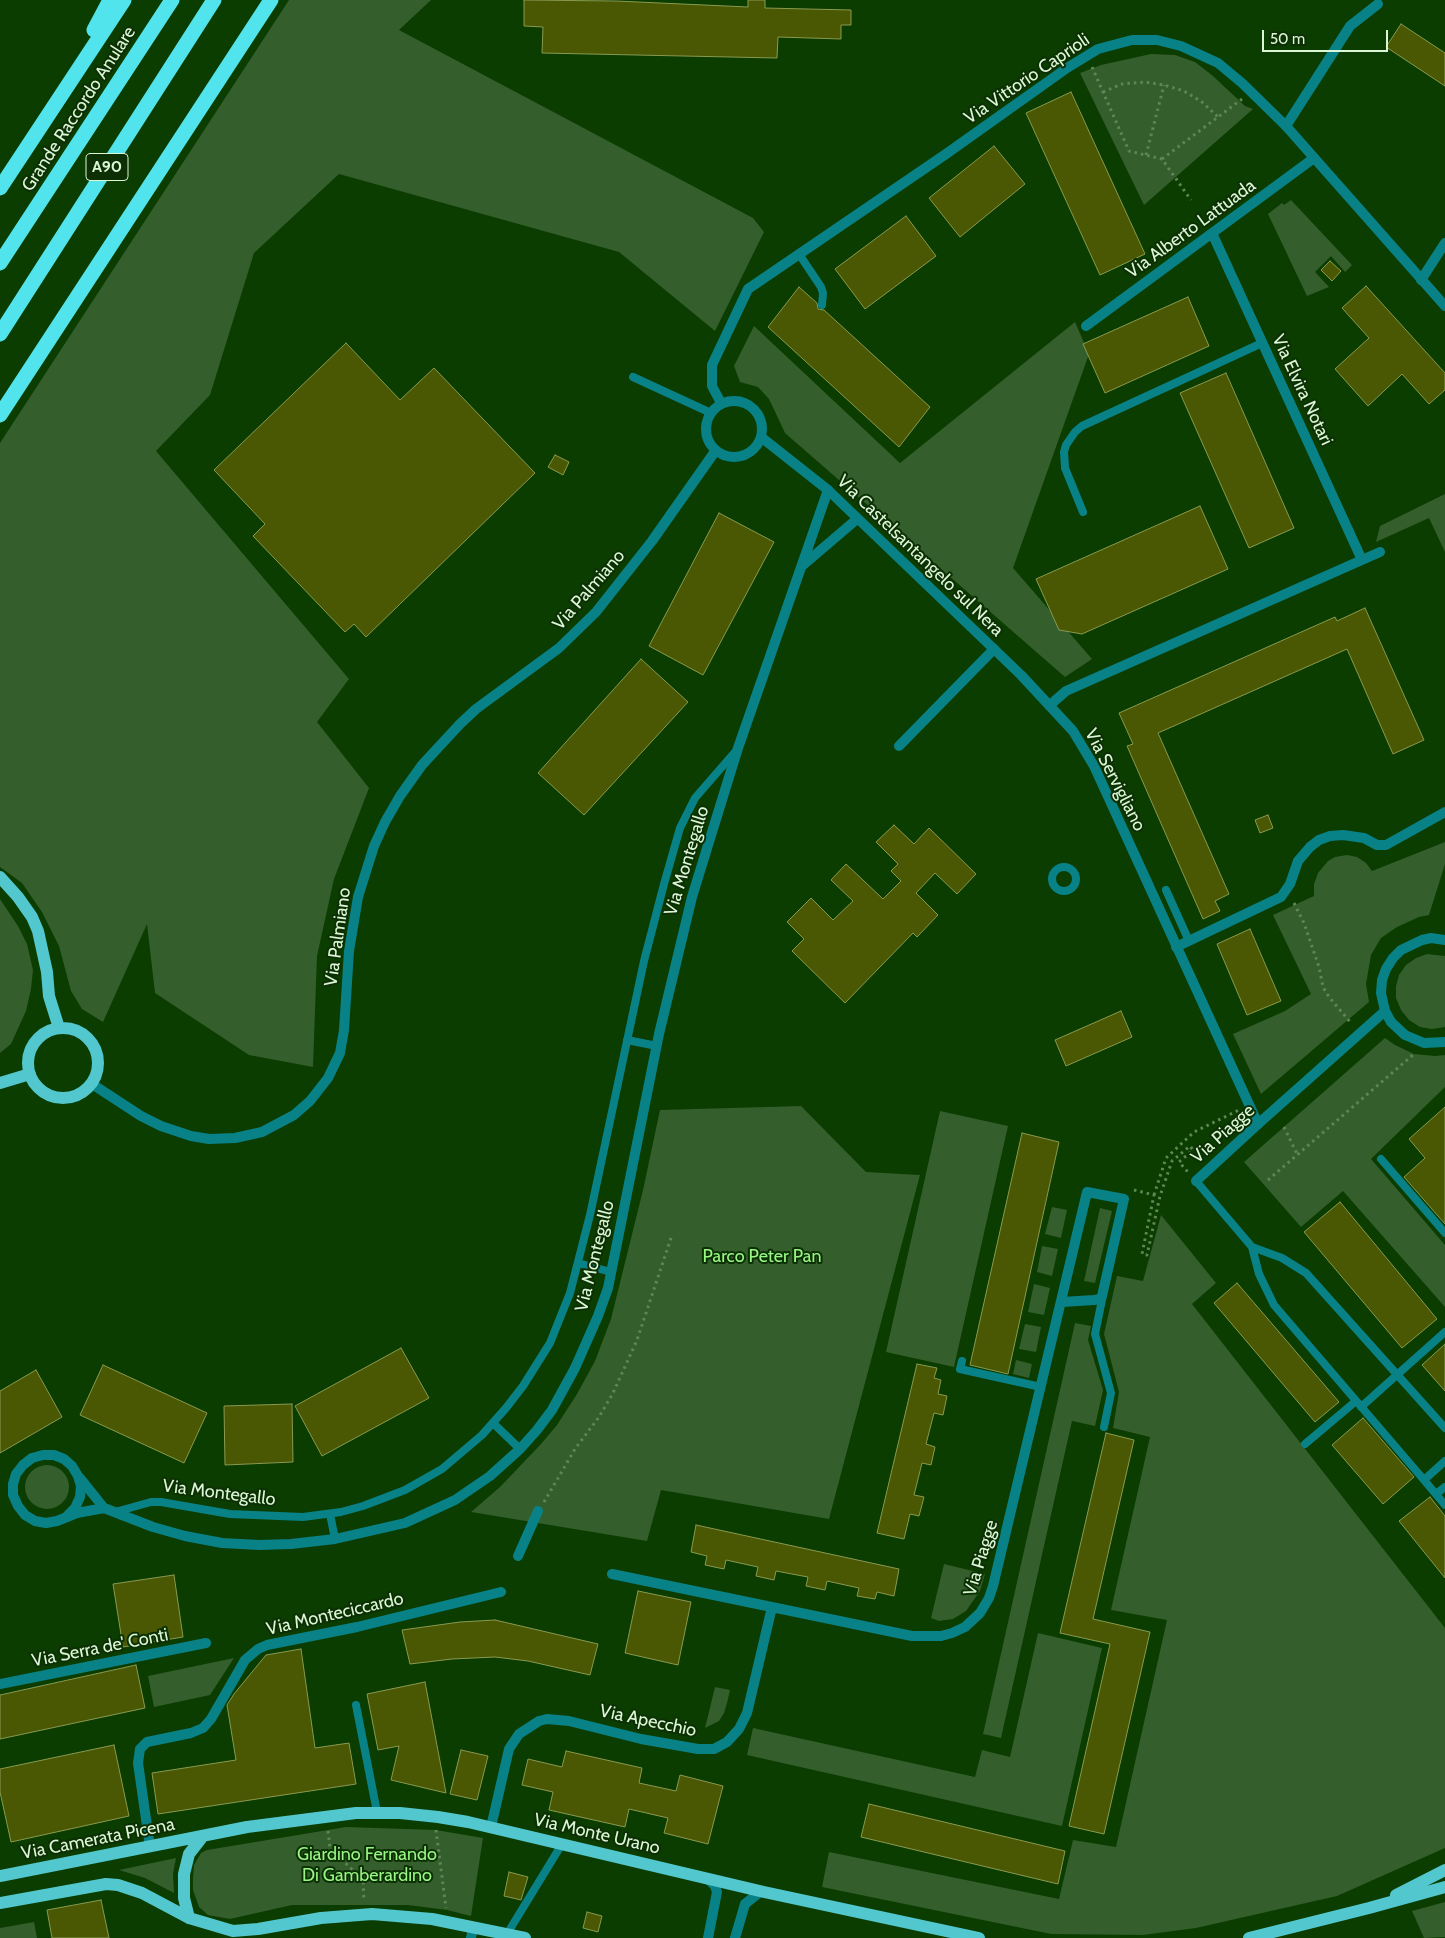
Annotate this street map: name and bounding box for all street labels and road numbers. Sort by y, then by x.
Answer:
street label: Grande Raccordo Anulare [18,22,140,196]
street label: Via Vittorio Caprioli [960,29,1094,129]
road number: A90 [86,154,128,180]
street label: Via Alberto Lattuada [1122,175,1260,283]
street label: Via Elvira Notari [1267,331,1337,449]
street label: Via Castelsantangelo sul Nera [832,471,1008,641]
street label: Via Palmiano [548,545,630,635]
street label: Via Servigliano [1080,725,1150,835]
street label: Via Montegallo [660,804,714,918]
street label: Via Palmiano [320,886,356,988]
street label: Via Piagge [1187,1100,1259,1168]
street label: Via Montegallo [571,1198,619,1314]
street label: Via Montegallo [161,1475,277,1511]
street label: Via Piagge [959,1518,1003,1598]
street label: Via Monteciccardo [264,1588,406,1640]
street label: Via Serra de' Conti [30,1624,170,1672]
street label: Via Apecchio [598,1700,698,1742]
street label: Via Monte Urano [532,1809,662,1859]
street label: Via Camerata Picena [19,1814,177,1864]

